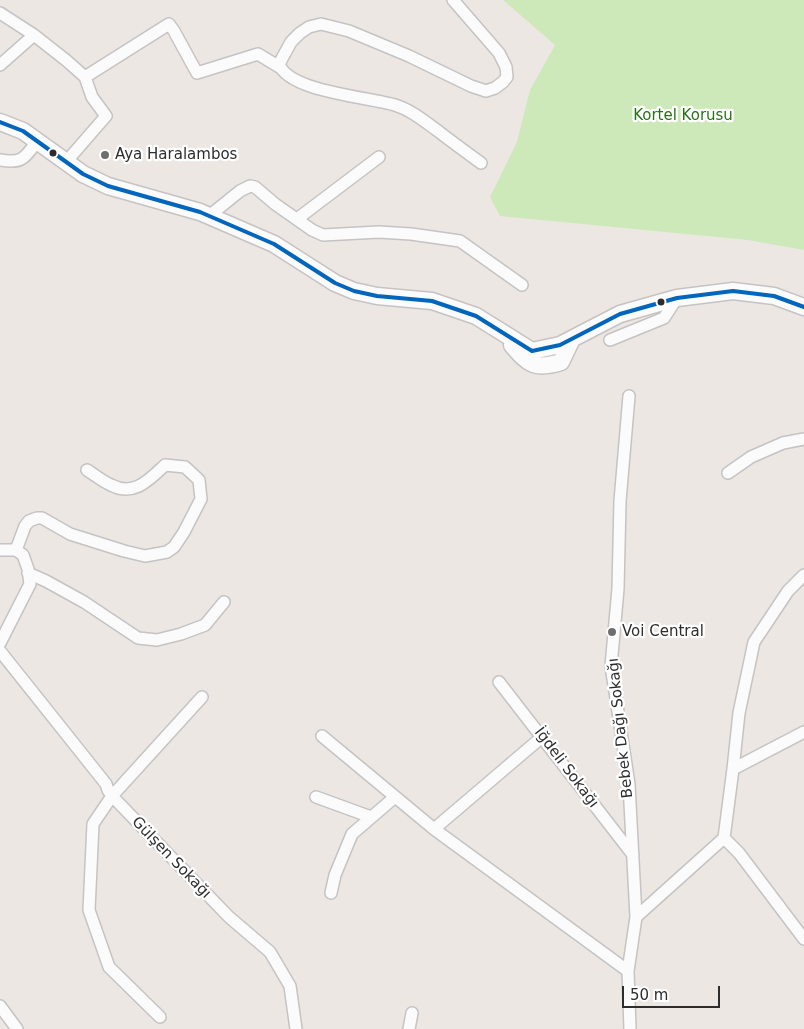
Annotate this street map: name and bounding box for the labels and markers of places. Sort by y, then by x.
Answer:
place label: Aya Haralambos [115,146,237,164]
unlabelled marker [48,148,58,158]
marker: Aya Haralambos [99,149,111,161]
unlabelled marker [656,297,666,307]
place label: Voi Central [622,623,704,641]
marker: Voi Central [606,626,618,638]

